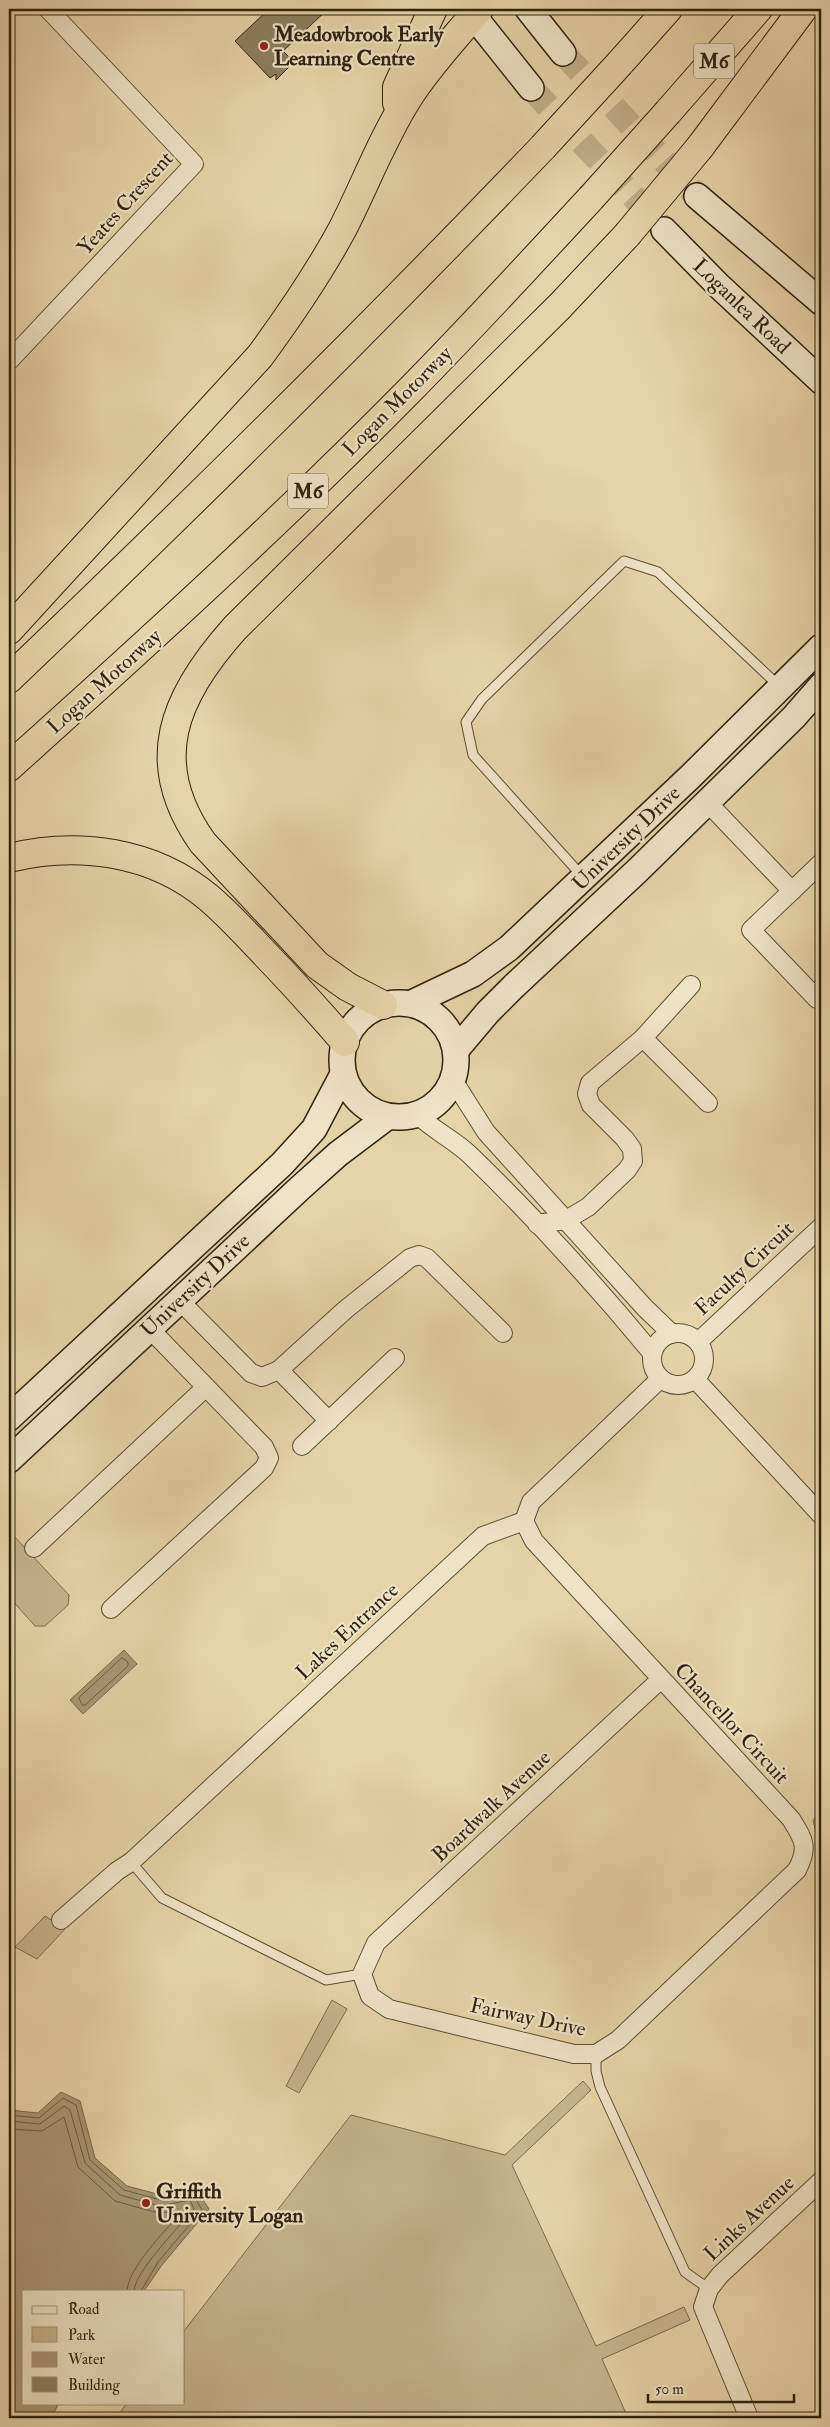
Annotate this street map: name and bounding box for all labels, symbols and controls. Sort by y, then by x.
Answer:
place label: Meadowbrook Early Learning Centre [273,21,444,72]
marker: Meadowbrook Early Learning Centre [258,40,270,52]
road number: M6 [694,44,734,78]
street label: Yeates Crescent [72,146,179,261]
street label: Loganlea Road [687,253,797,360]
street label: Logan Motorway [337,340,459,462]
road number: M6 [288,474,328,508]
street label: Logan Motorway [41,622,168,740]
street label: University Drive [567,780,686,897]
street label: Faculty Circuit [689,1215,800,1321]
street label: University Drive [135,1228,256,1343]
street label: Lakes Entrance [290,1577,405,1686]
street label: Chancellor Circuit [668,1657,795,1790]
street label: Boardwalk Avenue [426,1744,557,1868]
street label: Fairway Drive [468,1992,588,2043]
street label: Links Avenue [698,2169,800,2267]
place label: Griffith University Logan [156,2178,303,2229]
marker: Griffith University Logan [140,2197,152,2209]
legend [22,2290,185,2404]
text: Road [68,2300,100,2319]
text: Park [68,2326,95,2345]
text: Water [67,2350,105,2369]
scale bar [648,2372,794,2404]
text: Building [68,2376,120,2395]
text: 50 m [655,2380,684,2399]

